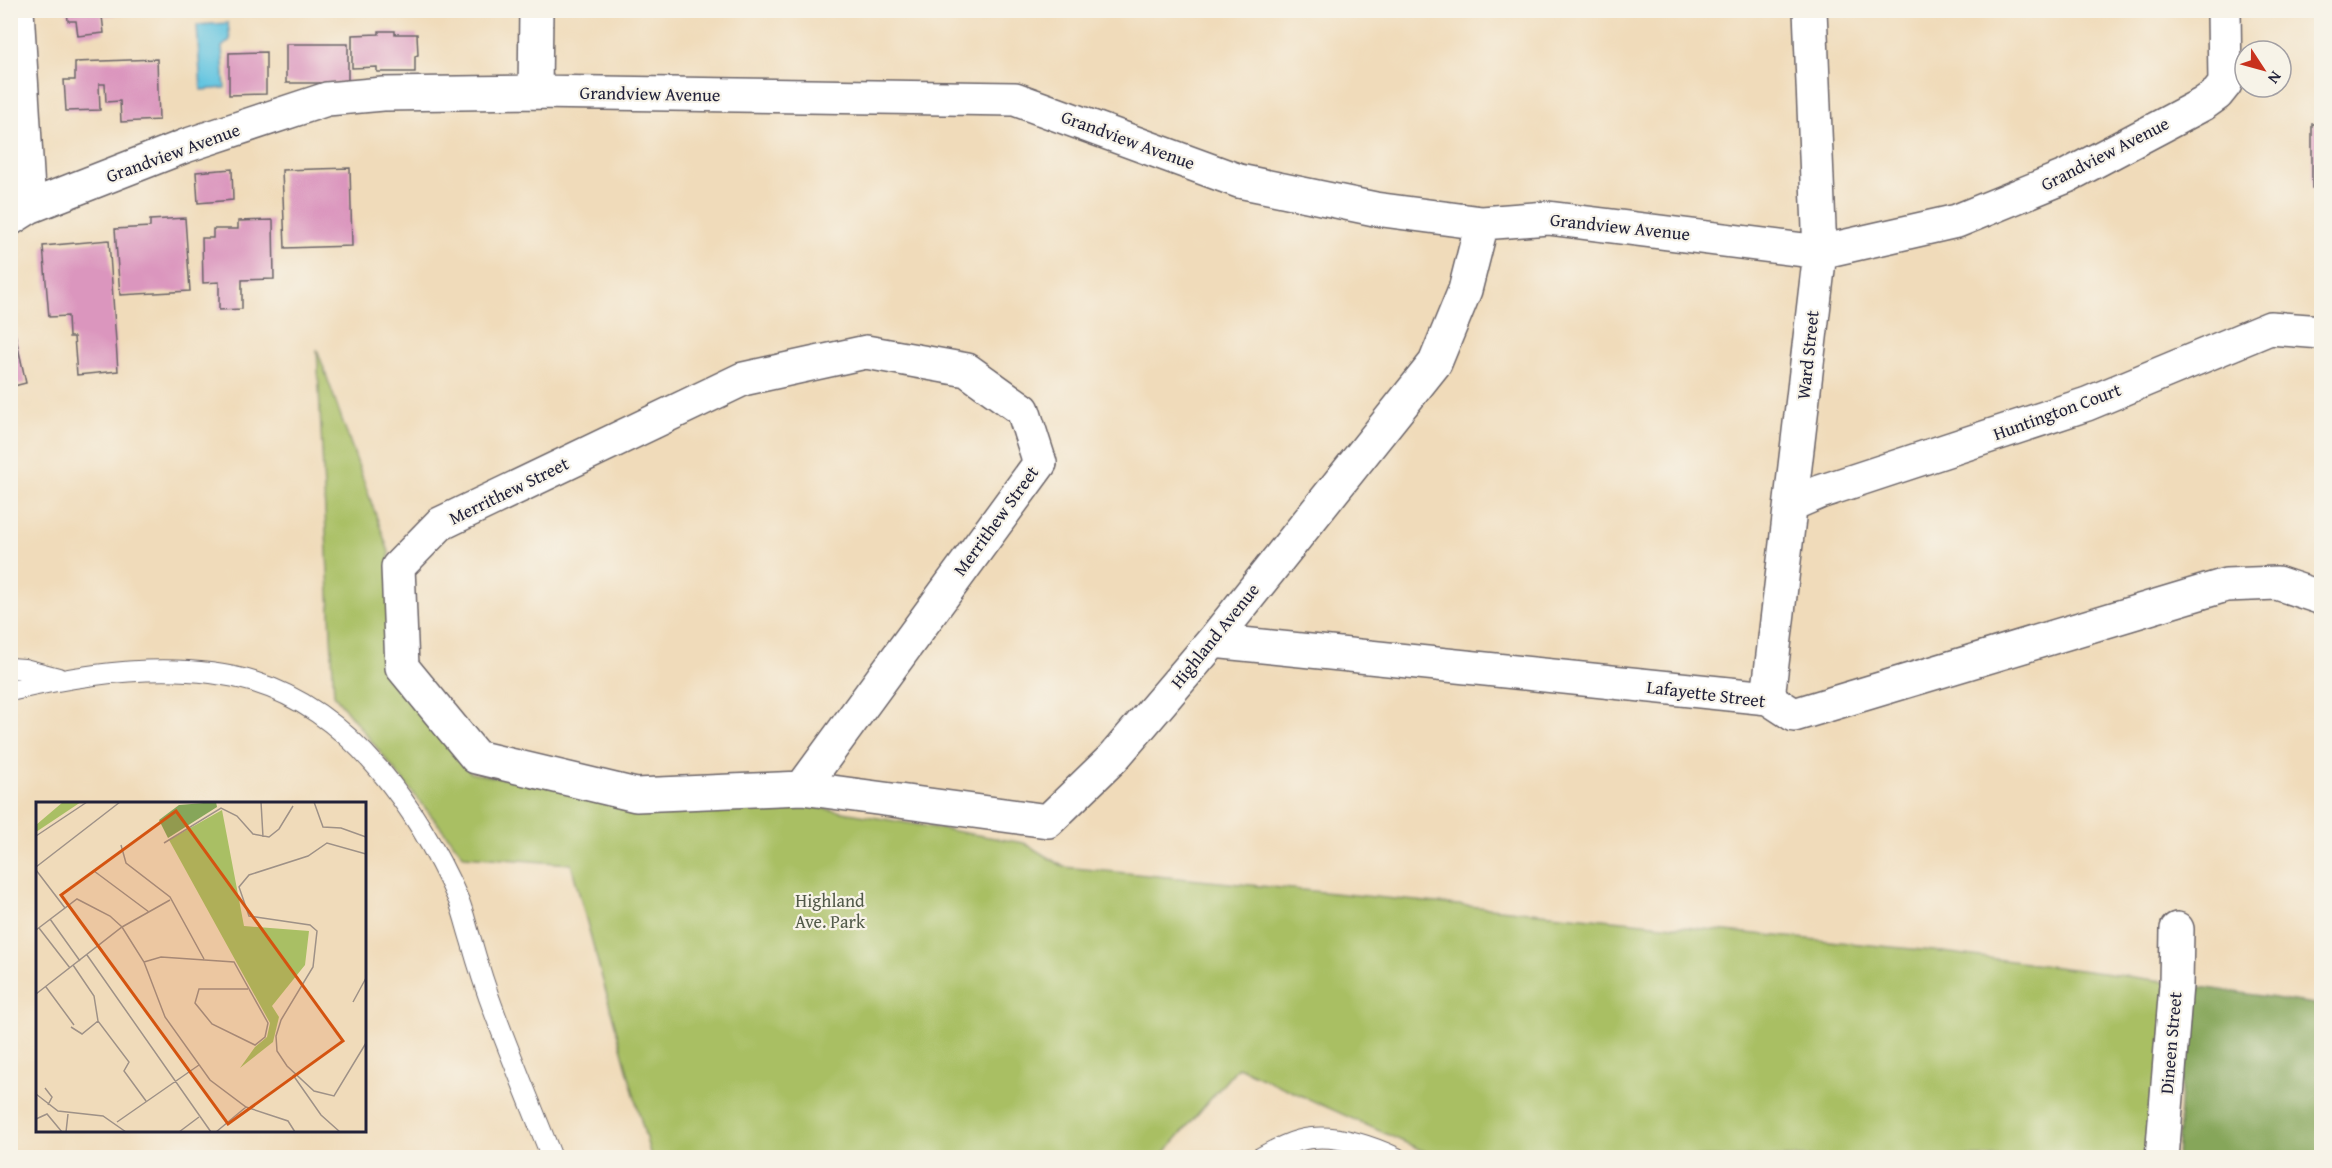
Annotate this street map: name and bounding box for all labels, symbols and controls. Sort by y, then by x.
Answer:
north arrow [2233,39,2293,99]
text: N [2262,66,2288,89]
street label: Grandview Avenue [579,79,721,108]
street label: Grandview Avenue [1057,103,1199,176]
street label: Grandview Avenue [2036,110,2174,197]
street label: Grandview Avenue [102,116,244,189]
street label: Grandview Avenue [1549,206,1691,247]
street label: Ward Street [1789,308,1826,401]
street label: Huntington Court [1989,376,2125,447]
street label: Merrithew Street [444,450,574,531]
street label: Merrithew Street [946,460,1045,581]
street label: Highland Avenue [1164,577,1266,694]
street label: Lafayette Street [1645,673,1768,714]
inset map [36,802,366,1132]
park label: Highland Ave. Park [795,887,866,935]
street label: Dineen Street [2153,990,2188,1095]

